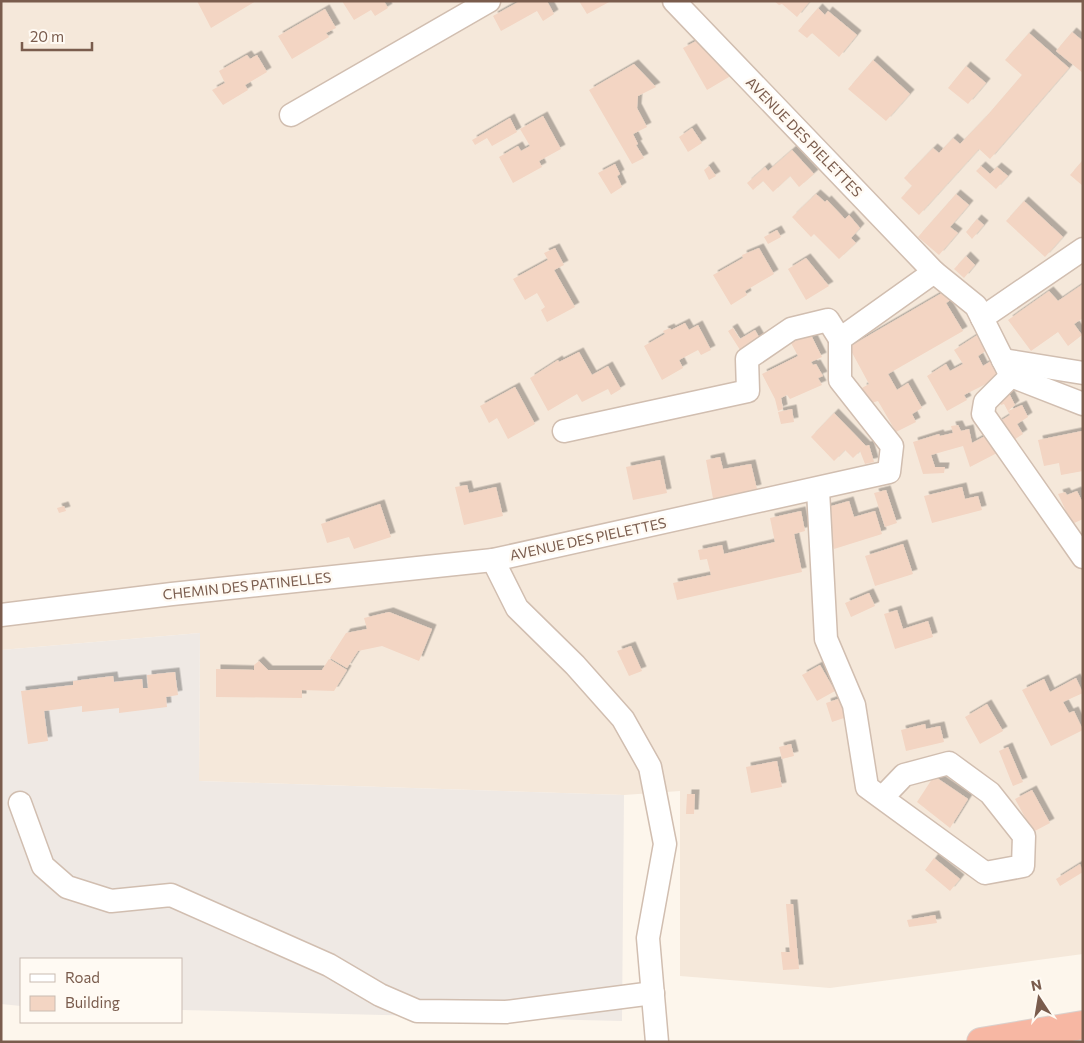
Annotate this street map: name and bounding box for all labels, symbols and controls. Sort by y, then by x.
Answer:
scale bar [22,20,92,52]
text: 20 m [30,27,64,45]
street label: AVENUE DES PIELETTES [743,73,866,200]
street label: AVENUE DES PIELETTES [508,514,668,563]
street label: CHEMIN DES PATINELLES [162,568,332,603]
legend [20,958,182,1023]
text: Road [65,968,100,986]
north arrow [1014,973,1064,1023]
text: N [1029,975,1043,994]
text: Building [65,993,120,1011]

